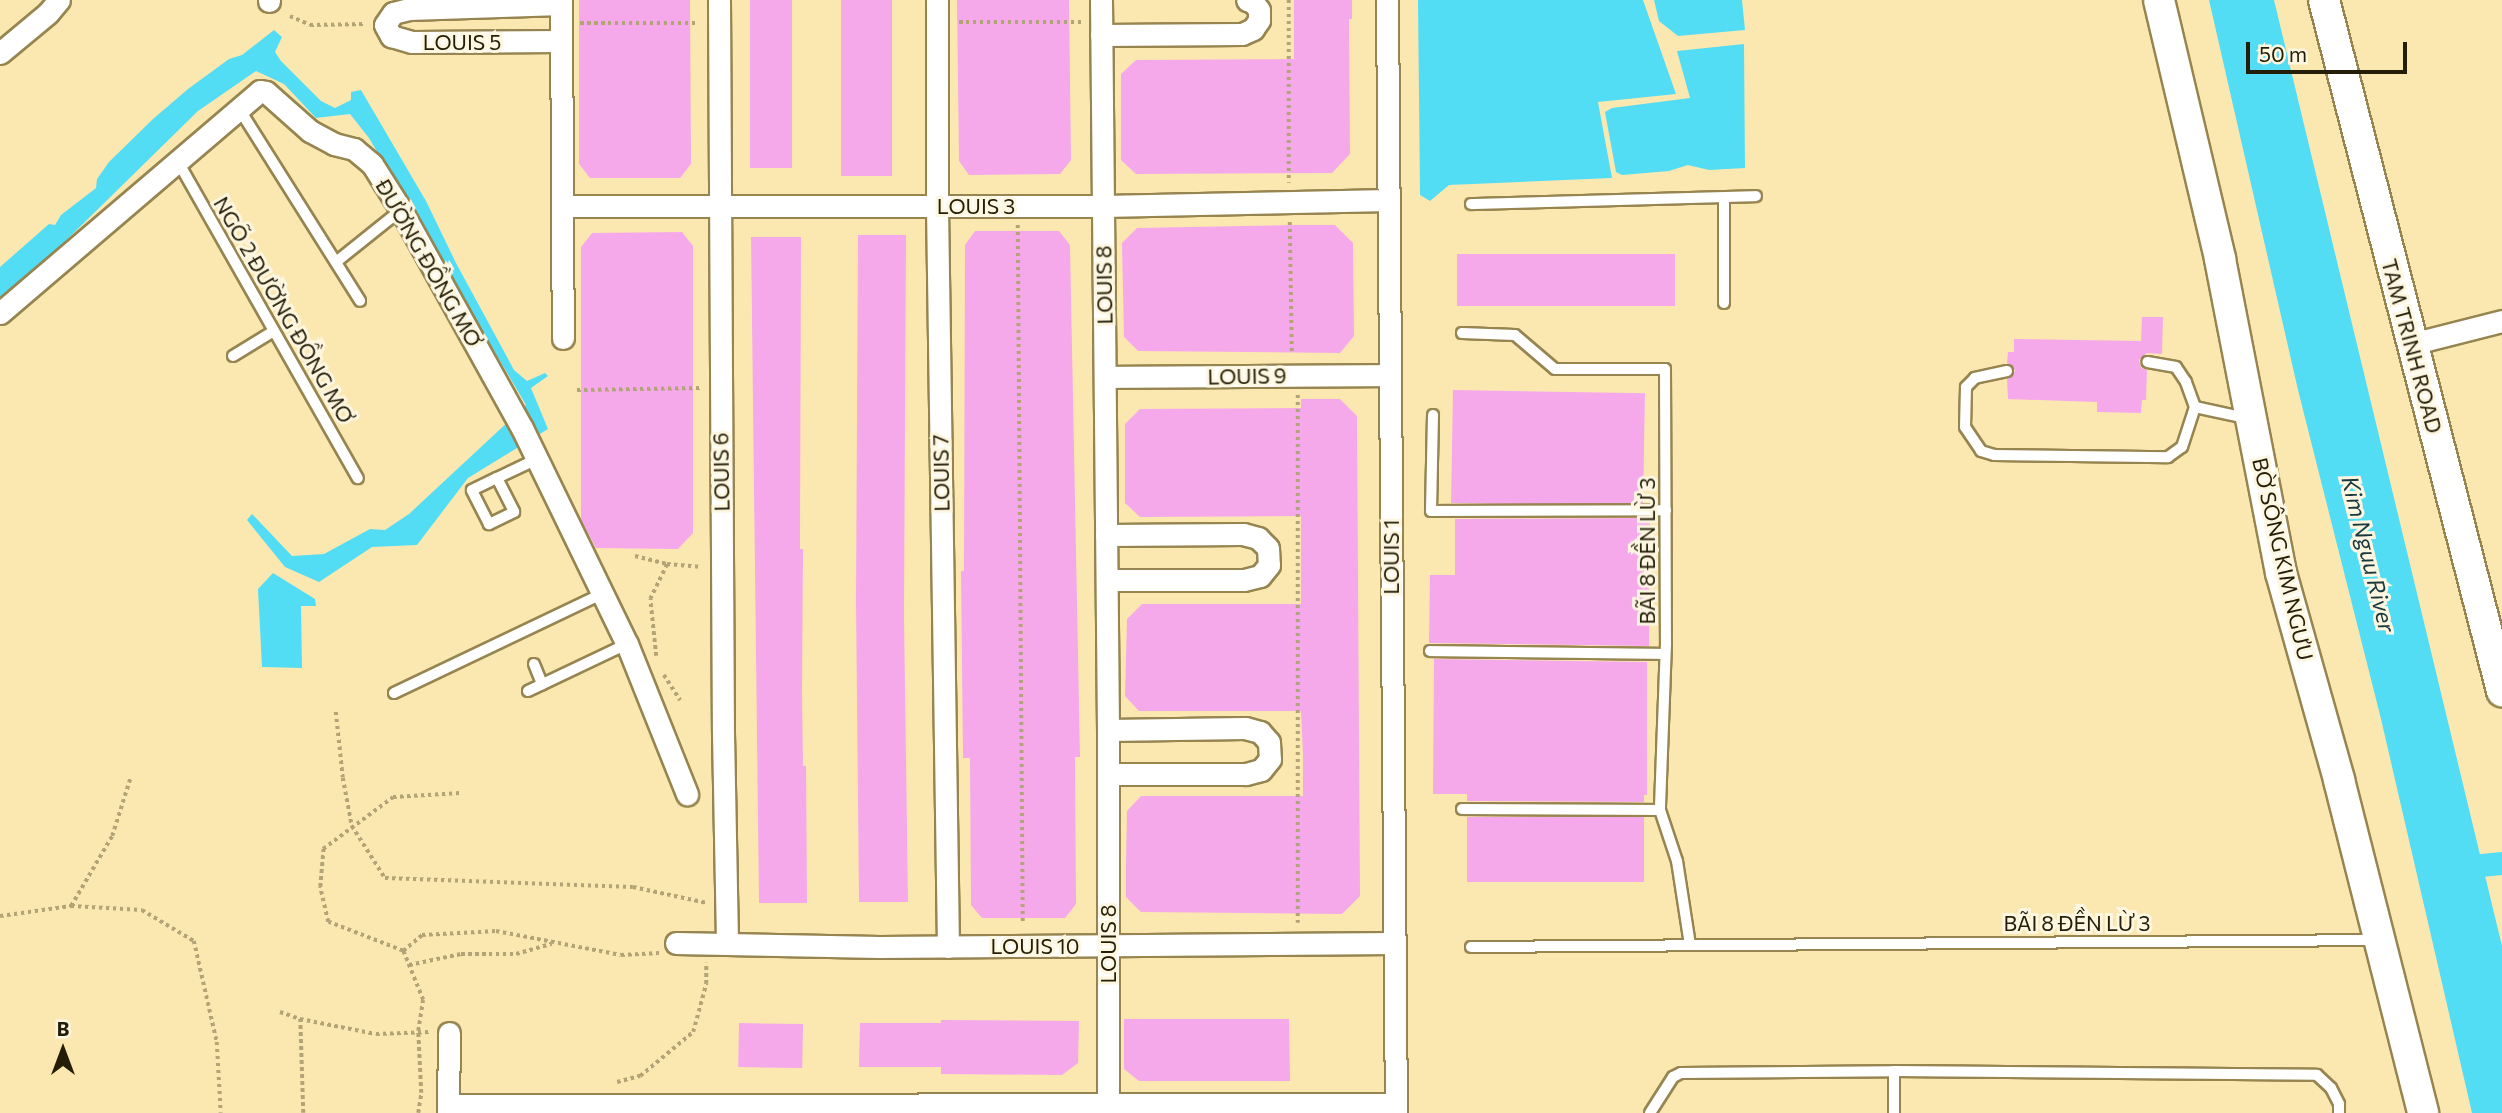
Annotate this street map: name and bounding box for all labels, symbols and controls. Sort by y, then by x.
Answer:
scale bar [2250,28,2411,72]
street label: LOUIS 5 [423,29,501,55]
text: 50 m [2259,41,2307,66]
street label: ĐƯỜNG ĐỒNG MƠ [371,175,487,351]
street label: NGÕ 2 ĐƯỜNG ĐỒNG MƠ [209,192,359,428]
street label: LOUIS 3 [937,193,1015,219]
street label: LOUIS 8 [1091,245,1117,325]
street label: TAM TRINH ROAD [2377,256,2447,436]
street label: LOUIS 9 [1207,363,1287,389]
street label: LOUIS 6 [708,432,734,512]
street label: LOUIS 7 [928,434,954,512]
street label: BỜ SÔNG KIM NGƯU [2247,455,2319,663]
water label: Kim Nguu River [2336,473,2402,635]
street label: BÃI 8 ĐỀN LỪ 3 [1634,477,1660,625]
street label: LOUIS 1 [1378,519,1404,595]
street label: LOUIS 8 [1095,904,1121,984]
street label: BÃI 8 ĐỀN LỪ 3 [2003,910,2151,936]
street label: LOUIS 10 [990,933,1080,959]
north arrow [28,1015,98,1085]
text: B [57,1017,69,1040]

